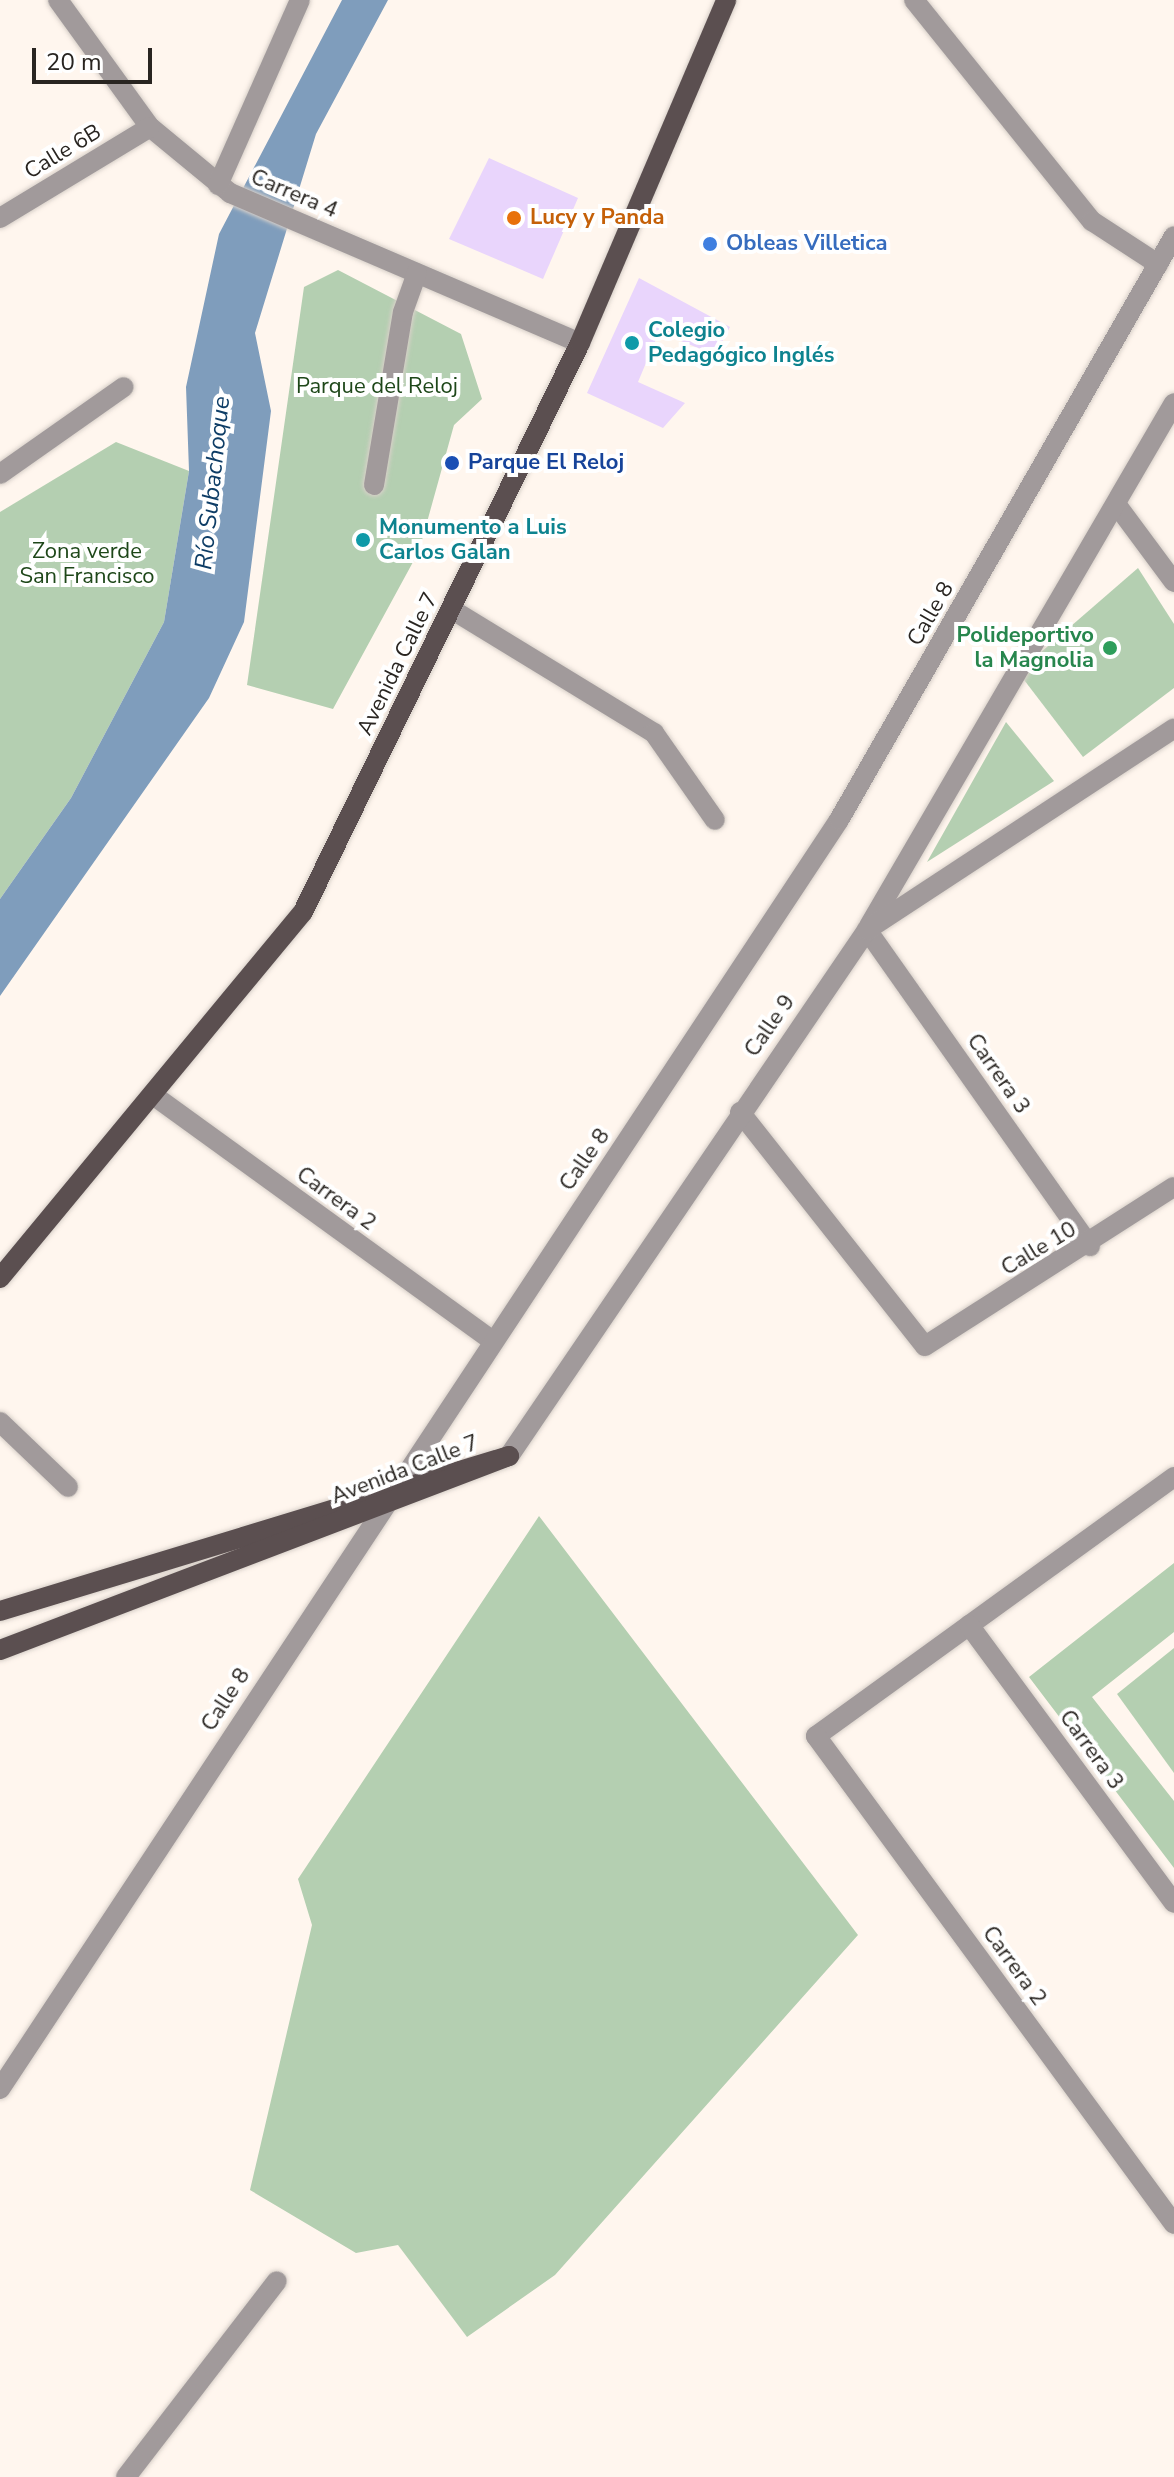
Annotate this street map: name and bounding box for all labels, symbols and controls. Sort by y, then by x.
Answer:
scale bar [36,32,156,82]
text: 20 m [46,46,102,78]
street label: Calle 6B [20,119,106,185]
street label: Carrera 4 [247,164,341,224]
place label: Lucy y Panda [530,205,664,231]
marker: Lucy y Panda [505,209,523,227]
place label: Obleas Villetica [726,231,888,257]
marker: Obleas Villetica [701,235,719,253]
place label: Colegio Pedagógico Inglés [648,317,834,368]
marker: Colegio Pedagógico Inglés [623,334,641,352]
park label: Parque del Reloj [296,374,458,400]
water label: Río Subachoque [190,395,236,571]
place label: Parque El Reloj [468,450,624,476]
marker: Parque El Reloj [443,454,461,472]
place label: Monumento a Luis Carlos Galan [379,514,567,566]
marker: Monumento a Luis Carlos Galan [354,531,372,549]
park label: Zona verde San Francisco [19,538,155,590]
street label: Calle 8 [902,577,960,651]
street label: Avenida Calle 7 [352,588,444,740]
place label: Polideportivo la Magnolia [957,622,1094,674]
marker: Polideportivo la Magnolia [1101,639,1119,657]
street label: Calle 9 [739,990,801,1062]
street label: Carrera 3 [961,1029,1035,1119]
street label: Calle 8 [554,1124,616,1196]
street label: Carrera 2 [291,1161,381,1237]
street label: Calle 10 [997,1216,1081,1282]
street label: Avenida Calle 7 [328,1430,482,1510]
street label: Calle 8 [196,1664,256,1736]
street label: Carrera 3 [1053,1705,1129,1795]
street label: Carrera 2 [976,1921,1052,2011]

